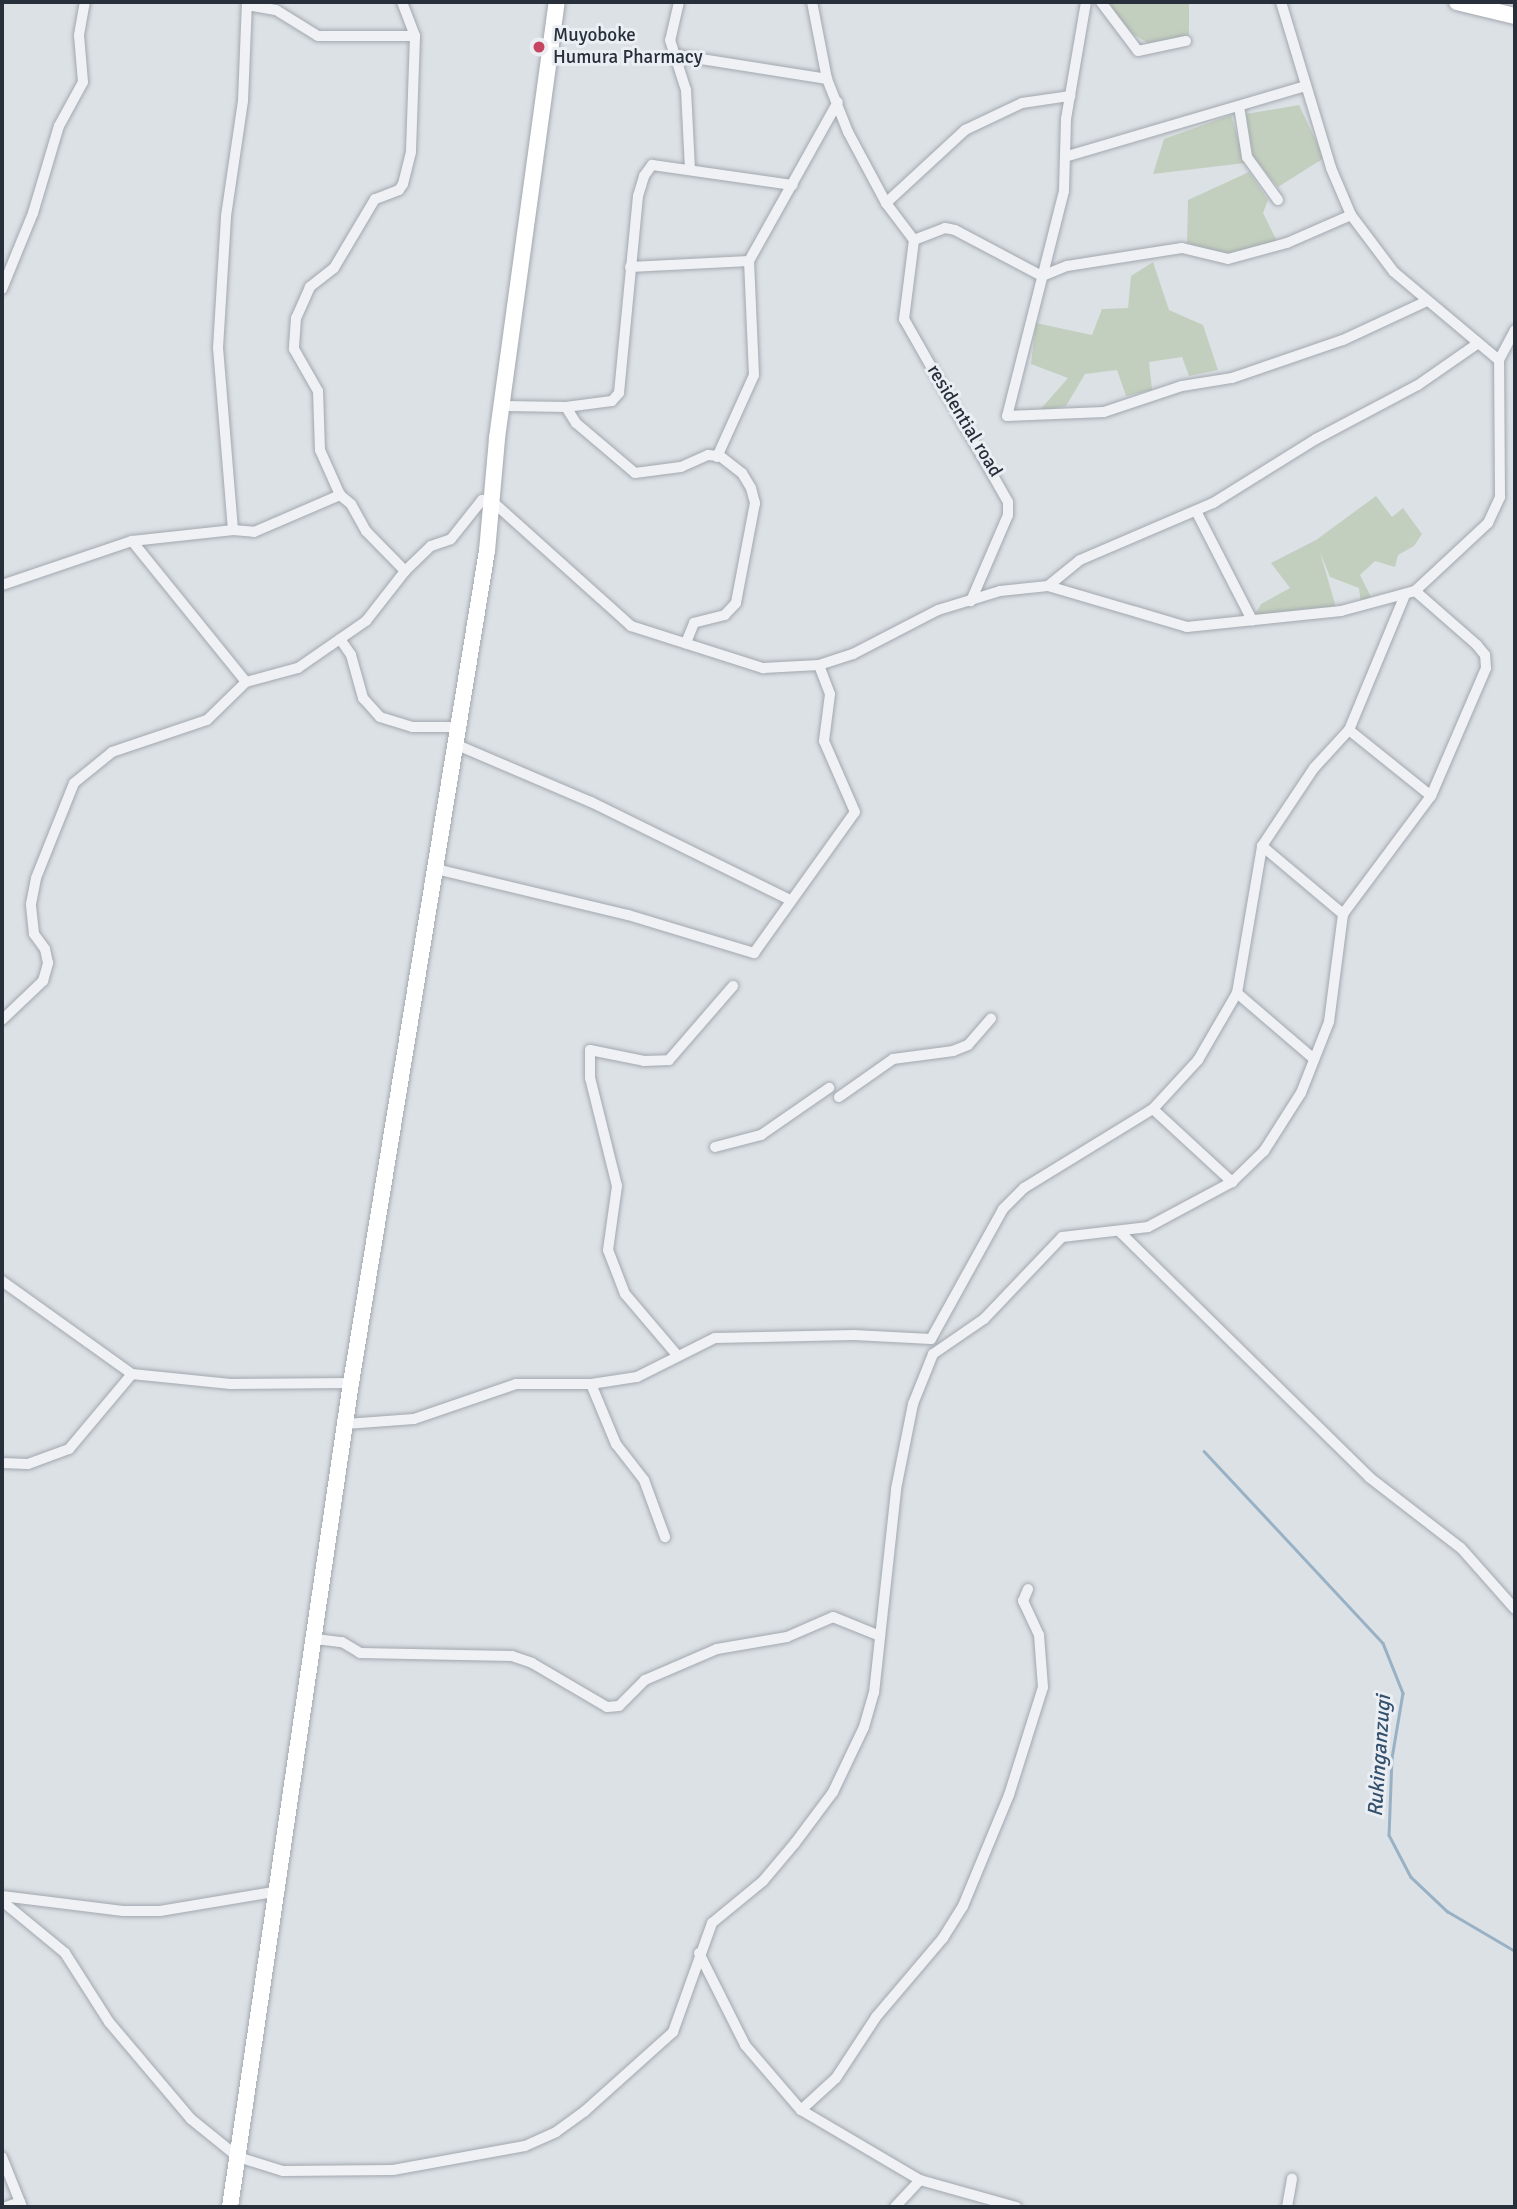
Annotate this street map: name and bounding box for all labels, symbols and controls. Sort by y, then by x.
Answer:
place label: Muyoboke Humura Pharmacy [553,25,703,69]
marker: Muyoboke Humura Pharmacy [531,39,547,55]
street label: residential road [922,361,1006,481]
water label: Rukinganzugi [1362,1694,1396,1818]

